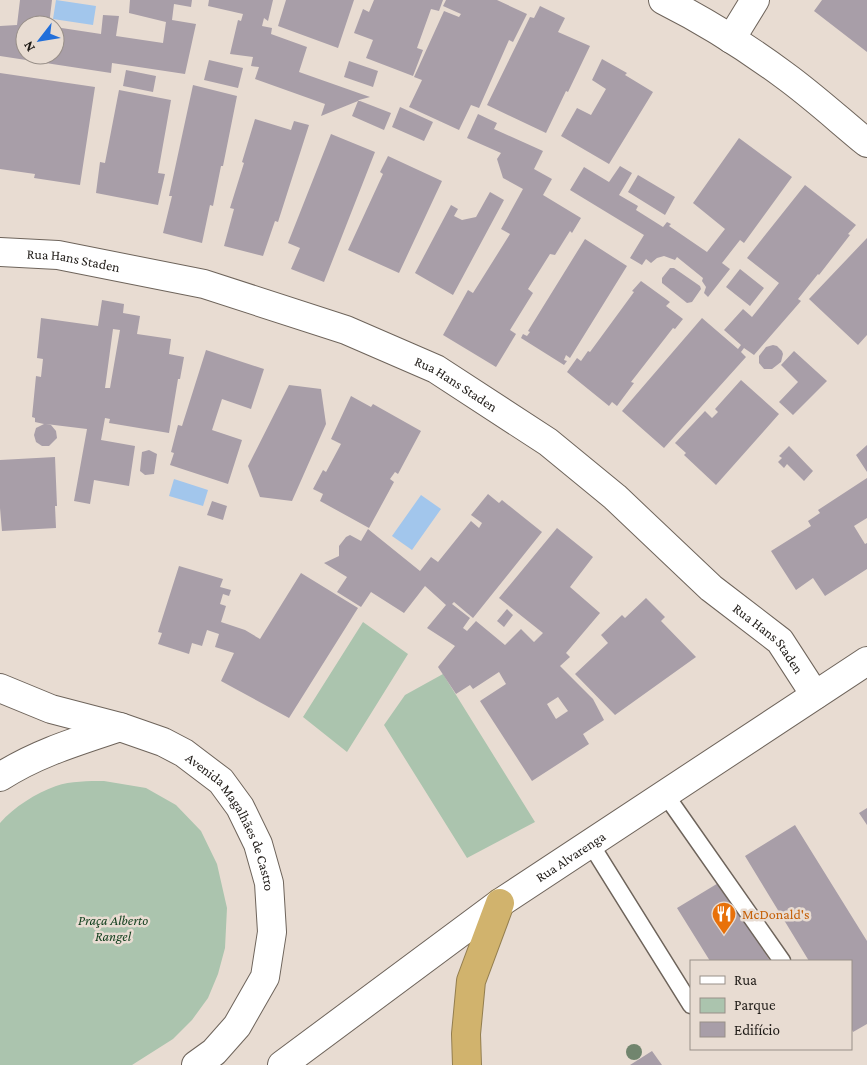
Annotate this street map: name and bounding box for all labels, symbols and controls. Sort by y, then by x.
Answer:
north arrow [15,15,65,65]
text: N [19,38,38,55]
street label: Rua Hans Staden [26,245,122,275]
street label: Rua Hans Staden [412,353,501,415]
street label: Rua Hans Staden [730,600,807,677]
street label: Avenida Magalhães de Castro [183,749,277,891]
street label: Rua Alvarenga [533,828,609,885]
restaurant icon: McDonald's [711,901,737,935]
place label: McDonald's [742,906,809,922]
park label: Praça Alberto Rangel [78,912,148,944]
legend [690,960,852,1050]
text: Rua [734,972,757,988]
text: Parque [734,997,776,1014]
text: Edifício [734,1022,780,1038]

